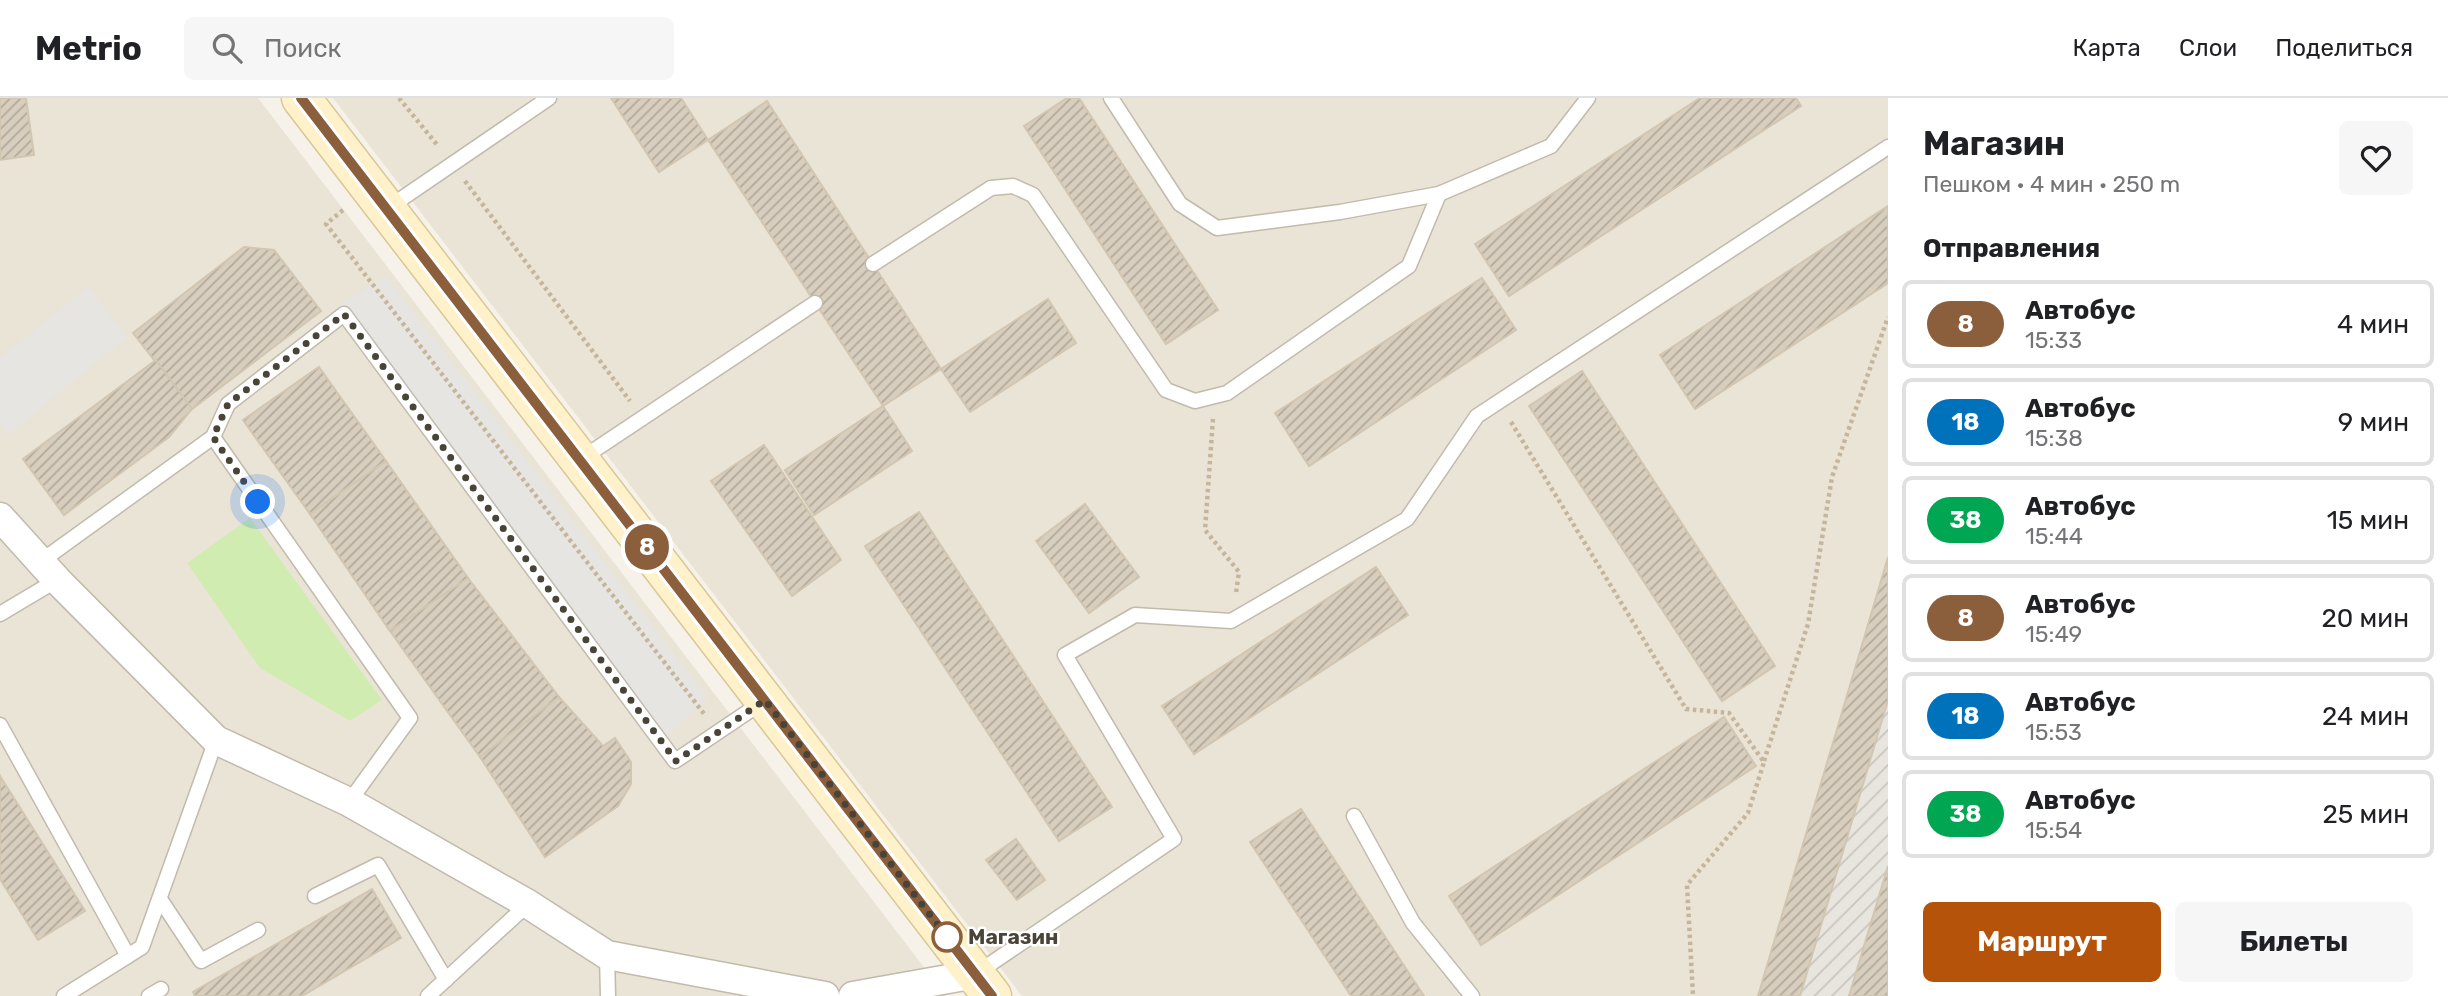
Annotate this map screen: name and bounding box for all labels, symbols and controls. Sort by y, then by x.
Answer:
search box [184,17,674,80]
text: Metrio [35,29,142,68]
icon: search [208,29,246,67]
text: Поиск [264,33,342,64]
text: Карта [2072,34,2141,62]
text: Слои [2179,34,2237,62]
text: Поделиться [2275,34,2413,62]
button: heart [2339,121,2413,195]
text: Магазин [1923,124,2065,163]
text: Пешком · 4 мин · 250 m [1923,170,2180,198]
text: Отправления [1923,233,2100,264]
text: Автобус [2025,295,2136,326]
text: 4 мин [2337,309,2409,340]
text: 8 [1957,310,1974,338]
text: 15:33 [2025,326,2082,354]
text: Автобус [2025,393,2136,424]
text: 9 мин [2338,407,2409,438]
text: 18 [1951,408,1980,436]
text: 15:38 [2025,424,2083,452]
your location [240,484,275,519]
text: Автобус [2025,491,2136,522]
text: 15 мин [2327,505,2409,536]
text: 38 [1949,506,1982,534]
text: 15:44 [2025,522,2083,550]
line badge: 8 [624,524,670,570]
text: 8 [639,533,655,561]
text: Автобус [2025,589,2136,620]
text: 20 мин [2321,603,2409,634]
text: 8 [1957,604,1974,632]
text: 15:49 [2025,620,2082,648]
text: Автобус [2025,687,2136,718]
text: 24 мин [2322,701,2409,732]
text: 18 [1951,702,1980,730]
text: 15:53 [2025,718,2082,746]
text: Автобус [2025,785,2136,816]
text: 25 мин [2323,799,2409,830]
text: 38 [1949,800,1982,828]
text: 15:54 [2025,816,2082,844]
button: Маршрут [1923,902,2161,982]
button: Билеты [2175,902,2413,982]
marker: Магазин [932,922,962,952]
place label: Магазин [968,924,1058,949]

